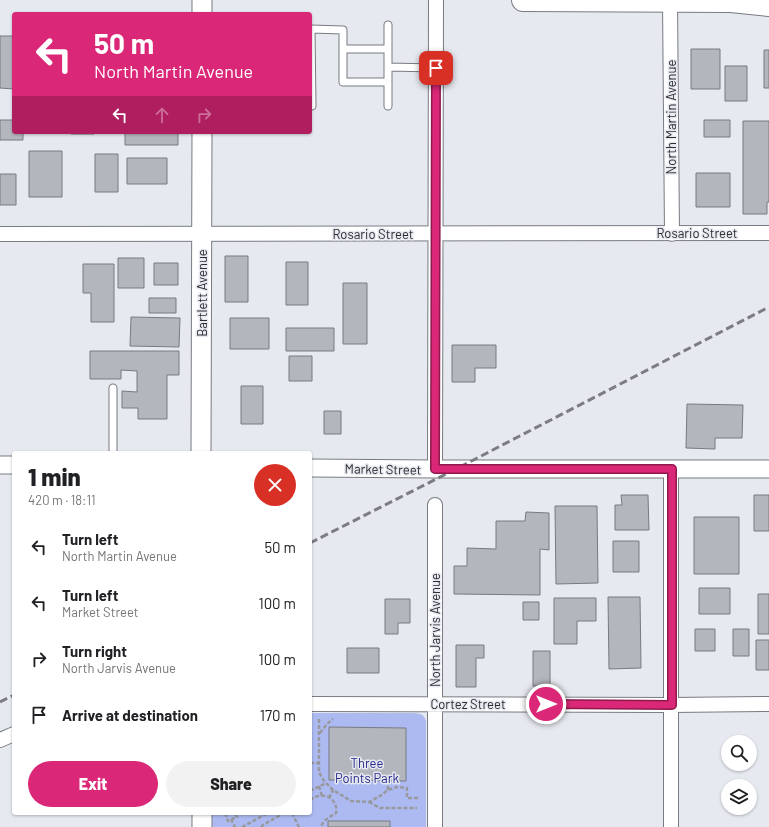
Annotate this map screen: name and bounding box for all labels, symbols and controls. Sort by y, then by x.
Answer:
text: 50 m [94,26,154,60]
icon: left [28,28,80,80]
pin [419,51,453,85]
icon: arrive [425,57,447,79]
street label: North Martin Avenue [663,59,679,174]
text: North Martin Avenue [94,60,253,82]
icon: left [109,104,131,126]
icon: ahead [151,104,173,126]
icon: right [193,104,215,126]
street label: Rosario Street [656,225,738,241]
street label: Rosario Street [332,226,414,242]
street label: Bartlett Avenue [194,249,210,337]
street label: Market Street [345,460,421,478]
text: 1 min [28,462,81,491]
button: close [254,464,296,506]
text: 420 m · 18:11 [28,492,96,508]
text: Turn left [62,530,118,548]
icon: left [28,536,50,558]
text: 50 m [264,538,296,556]
text: North Martin Avenue [62,548,177,564]
street label: North Jarvis Avenue [427,573,443,687]
text: Turn left [62,586,118,604]
icon: left [28,592,50,614]
text: 100 m [258,594,296,612]
text: Market Street [62,604,139,620]
text: Turn right [62,642,127,660]
icon: right [28,648,50,670]
text: 100 m [258,650,296,668]
text: North Jarvis Avenue [62,660,176,676]
position arrow [525,683,567,725]
street label: Cortez Street [430,696,506,712]
icon: arrive [28,704,50,726]
text: Arrive at destination [62,706,198,724]
text: 170 m [260,706,296,724]
map controls [721,735,757,815]
button: search [721,735,757,771]
park label: Three Points Park [335,755,399,786]
button: Exit [28,761,158,807]
button: Share [166,761,296,807]
button: layers [721,779,757,815]

